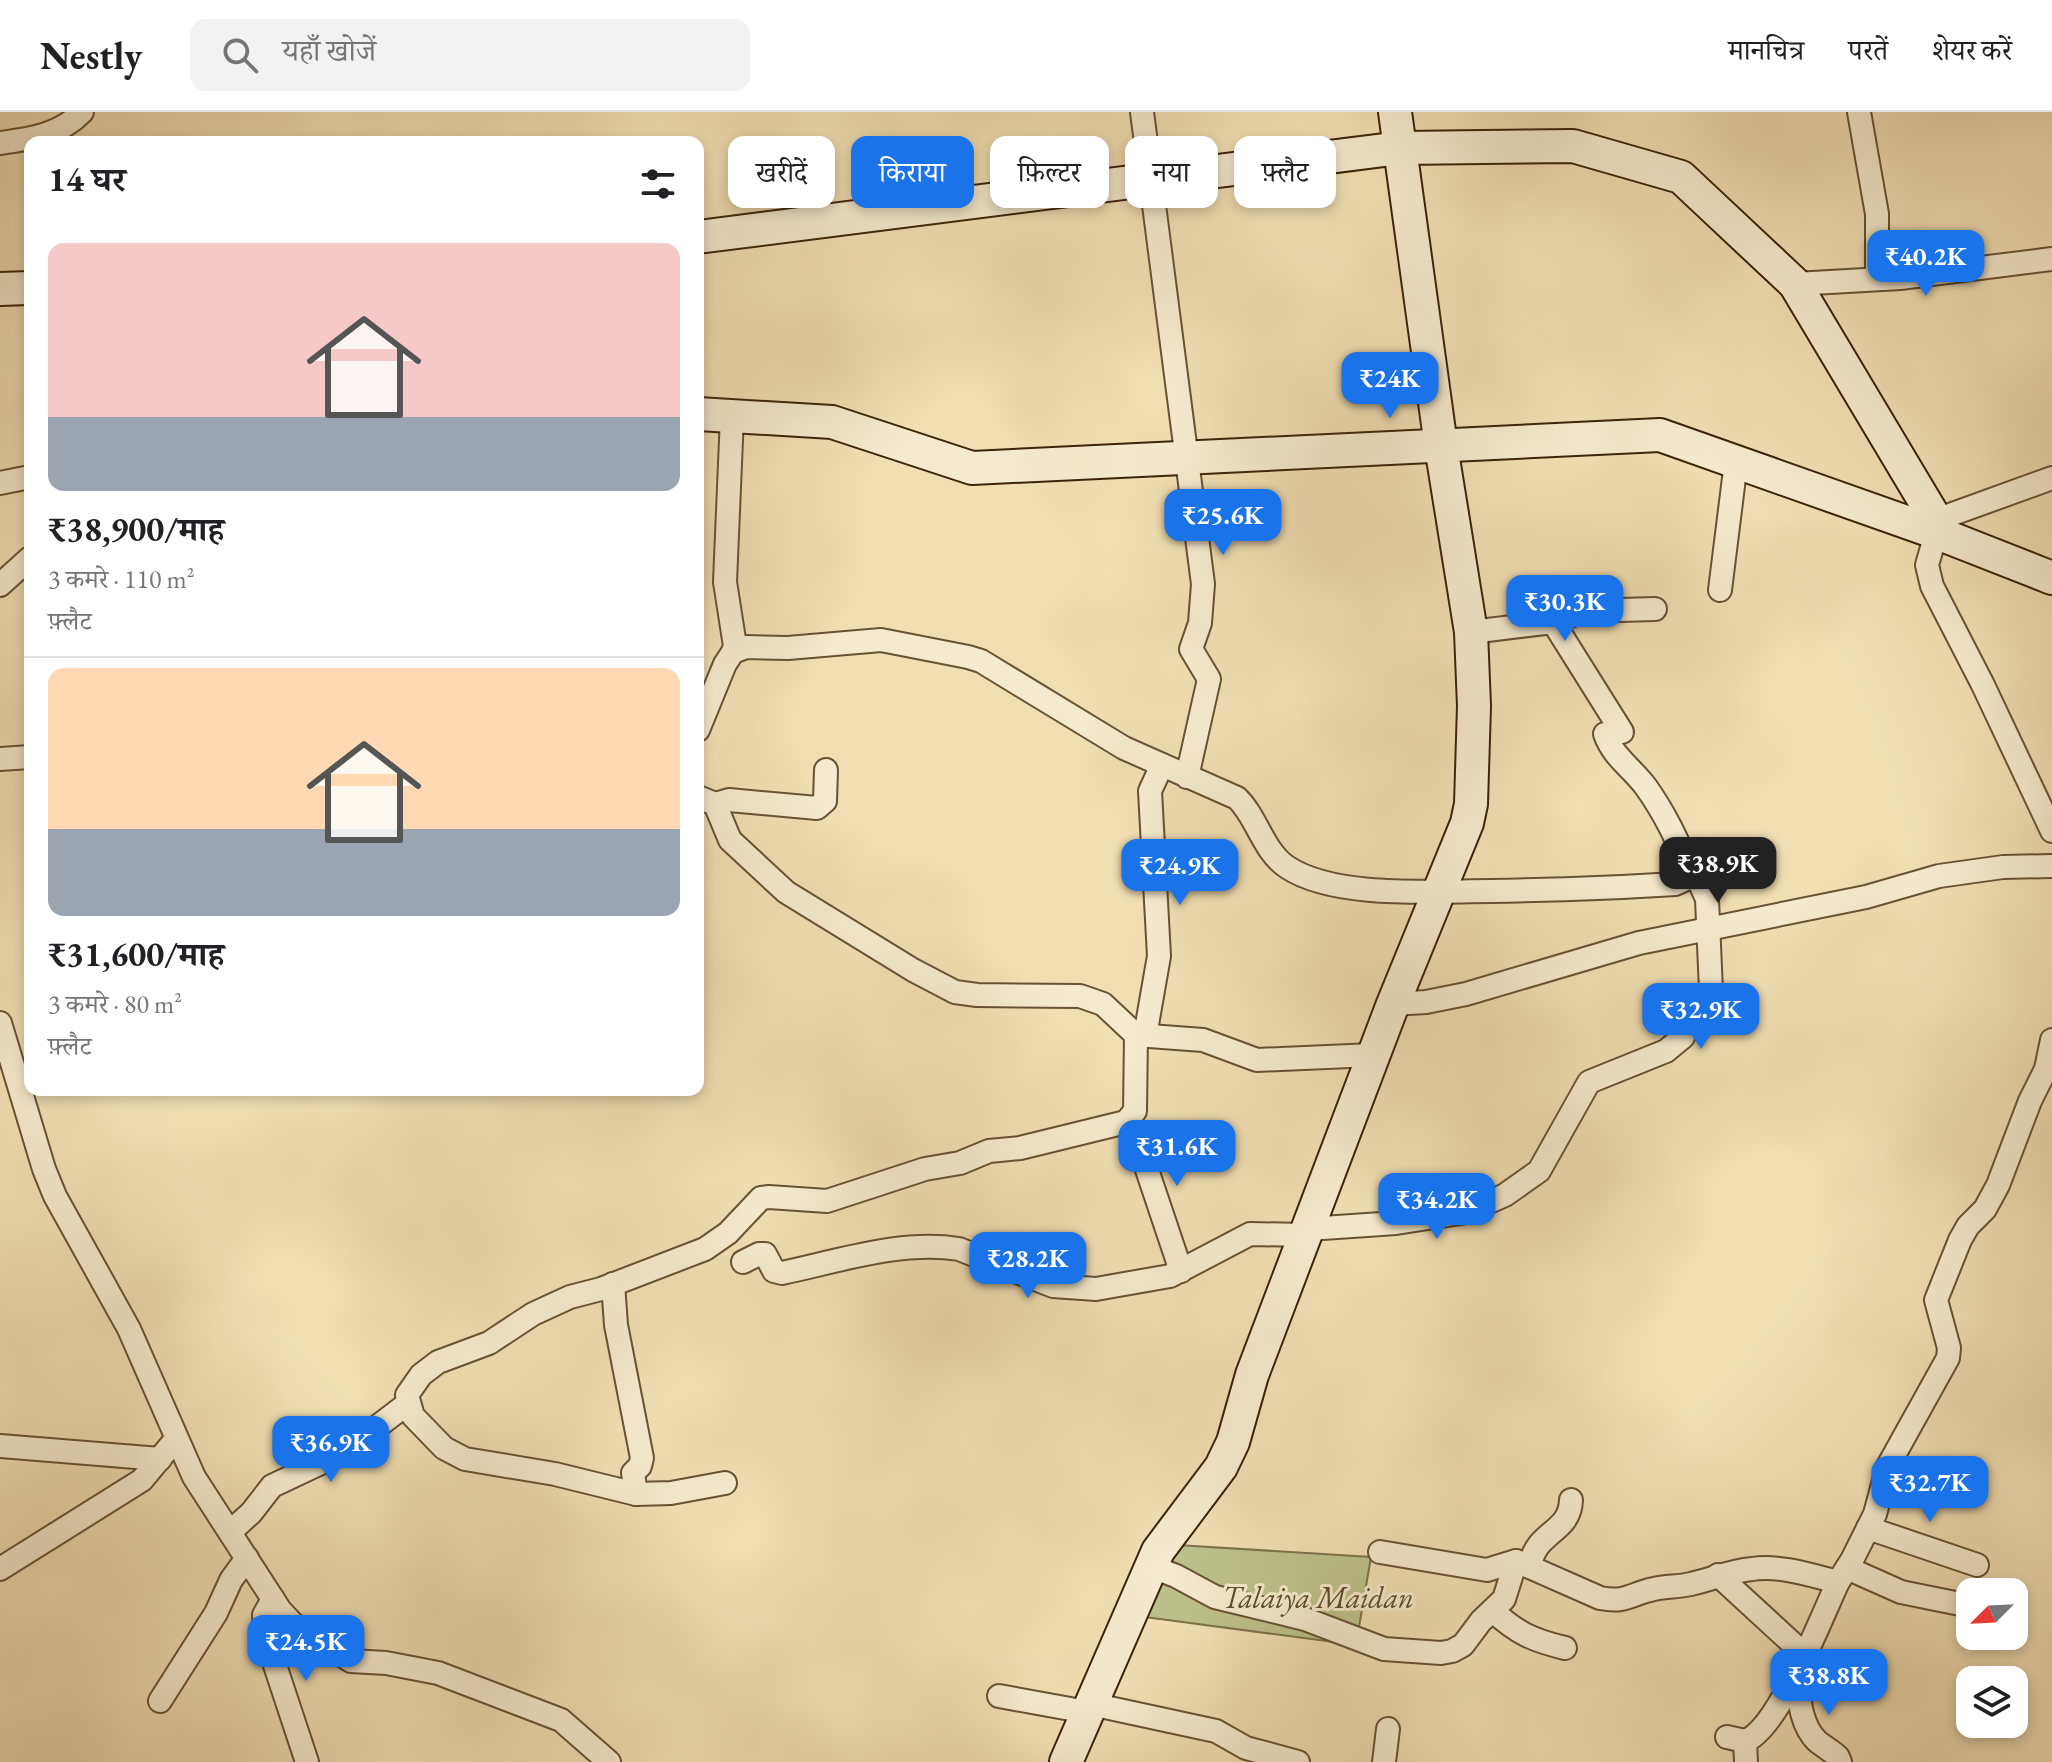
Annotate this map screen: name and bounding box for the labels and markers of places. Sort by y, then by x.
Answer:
pin: ₹40.2K [1861,230,1991,298]
pin: ₹24K [1343,352,1437,420]
pin: ₹25.6K [1158,489,1288,557]
pin: ₹30.3K [1500,575,1630,643]
pin: ₹38.9K [1653,837,1783,905]
pin: ₹24.9K [1115,839,1245,907]
pin: ₹32.9K [1636,983,1766,1051]
pin: ₹31.6K [1112,1120,1242,1188]
pin: ₹34.2K [1372,1173,1502,1241]
pin: ₹28.2K [963,1232,1093,1300]
pin: ₹36.9K [266,1416,396,1484]
pin: ₹32.7K [1865,1456,1995,1524]
pin: ₹24.5K [241,1615,371,1683]
pin: ₹38.8K [1764,1649,1894,1717]

